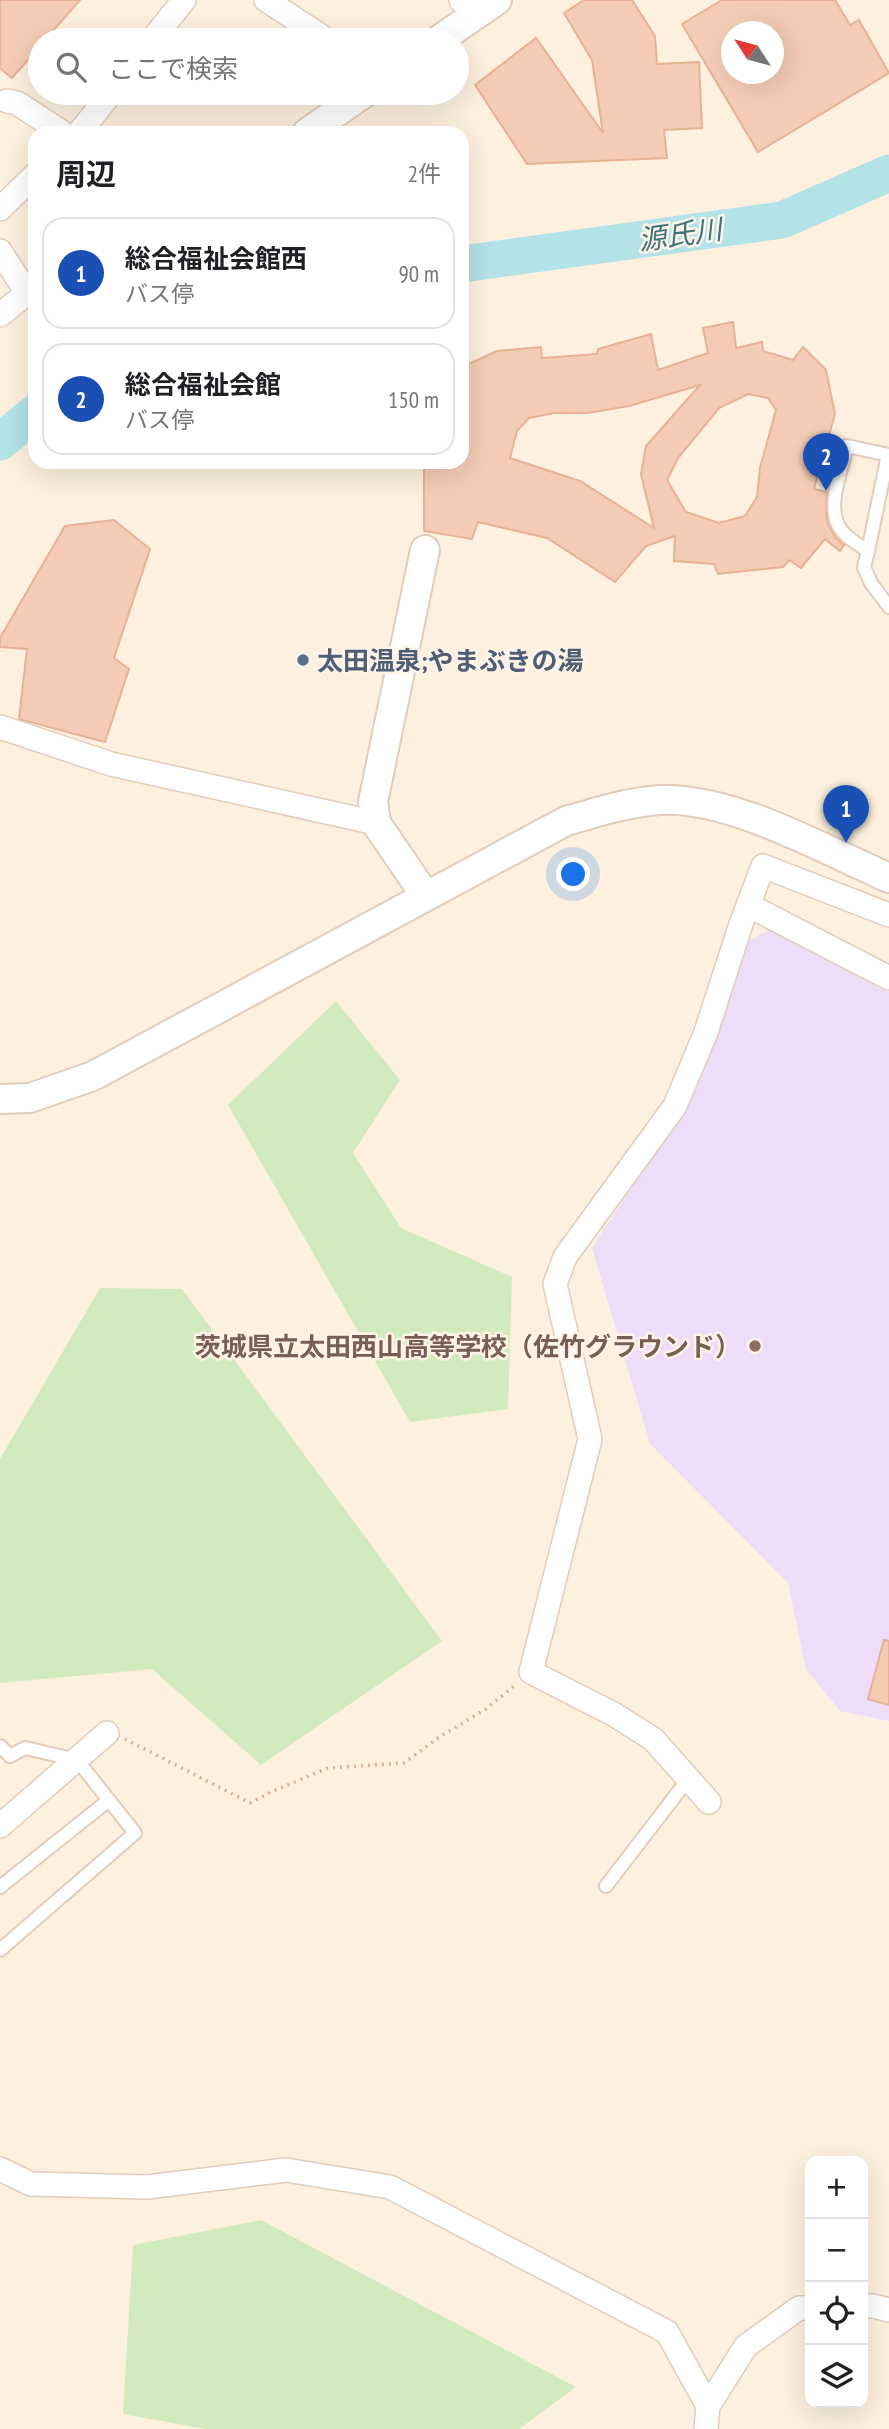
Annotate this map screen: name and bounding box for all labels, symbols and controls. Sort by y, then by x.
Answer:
north arrow [721,21,784,84]
search box [28,28,469,105]
icon: search [52,48,90,86]
text: ここで検索 [108,52,238,85]
text: 周辺 [56,154,116,193]
text: 2件 [408,159,441,188]
water label: 源氏川 [636,209,727,258]
text: 総合福祉会館西 [125,242,307,275]
text: 1 [76,259,87,288]
text: 90 m [398,259,439,288]
text: バス停 [125,279,194,308]
text: 総合福祉会館 [125,368,281,401]
text: 2 [76,385,87,414]
text: 150 m [388,385,439,414]
text: バス停 [125,405,194,434]
pin: 2 [803,433,849,491]
place label: 太田温泉;やまぶきの湯 [317,644,584,677]
marker: 太田温泉;やまぶきの湯 [295,652,311,668]
pin: 1 [823,785,869,843]
your location [556,857,590,891]
place label: 茨城県立太田西山高等学校（佐竹グラウンド） [195,1330,741,1363]
marker: 茨城県立太田西山高等学校（佐竹グラウンド） [747,1338,763,1354]
map controls [805,2156,868,2408]
button: + [805,2156,868,2219]
button: − [805,2219,868,2282]
button: locate [805,2282,868,2345]
button: layers [805,2345,868,2408]

